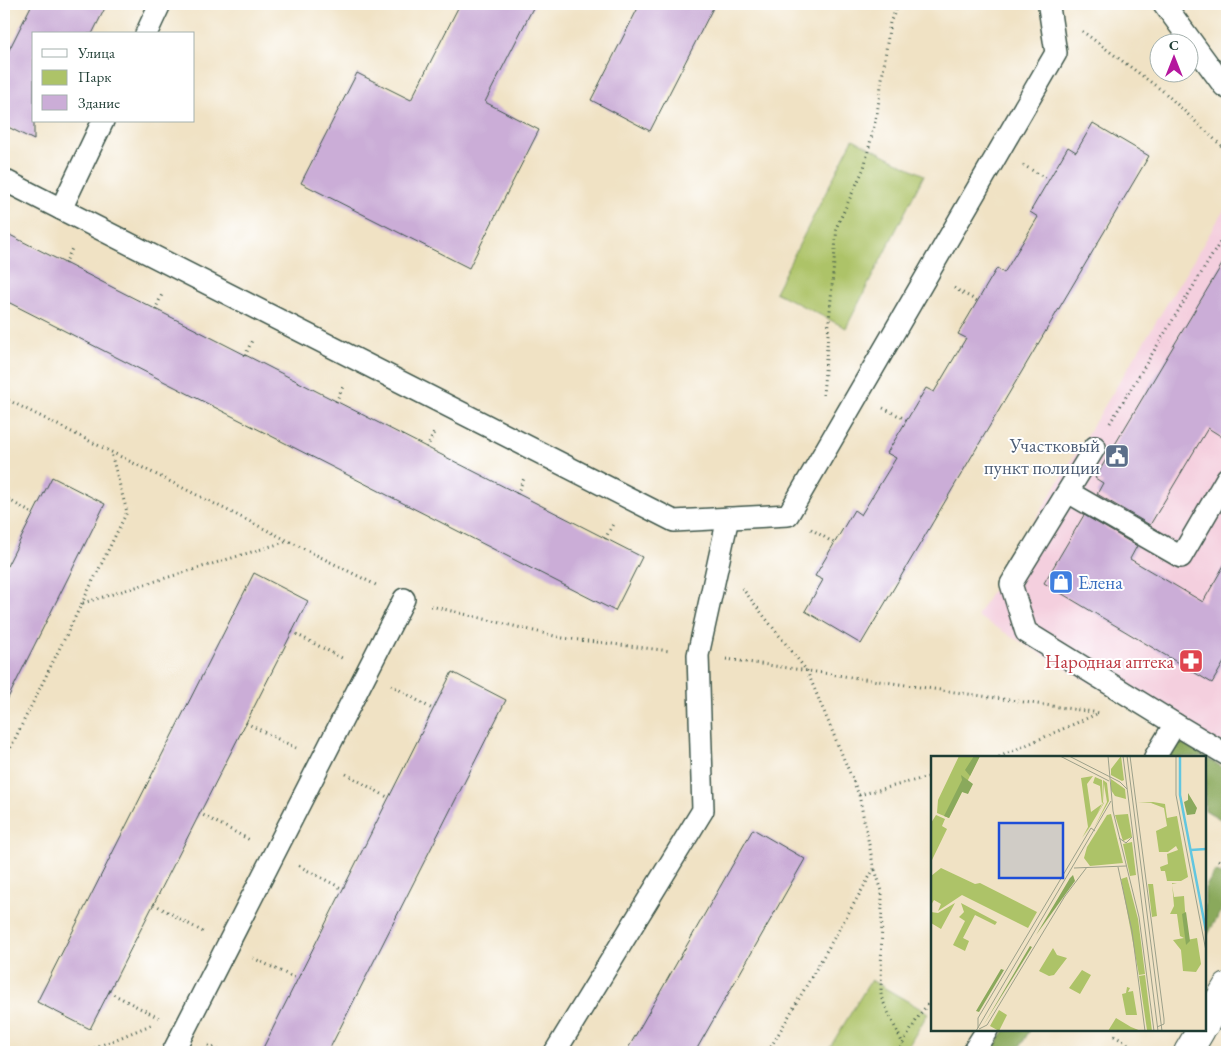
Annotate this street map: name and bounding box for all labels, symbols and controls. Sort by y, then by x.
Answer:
legend [32,32,195,122]
north arrow [1148,32,1198,82]
text: С [1169,36,1179,54]
text: Улица [77,43,115,62]
text: Парк [78,67,111,86]
text: Здание [78,93,120,112]
place label: Участковый пункт полиции [984,433,1100,480]
public building icon: Участковый пункт полиции [1104,443,1130,469]
shop icon: Елена [1048,569,1074,595]
place label: Елена [1078,570,1123,595]
pharmacy icon: Народная аптека [1178,648,1204,674]
place label: Народная аптека [1045,649,1174,674]
inset map [931,756,1206,1031]

